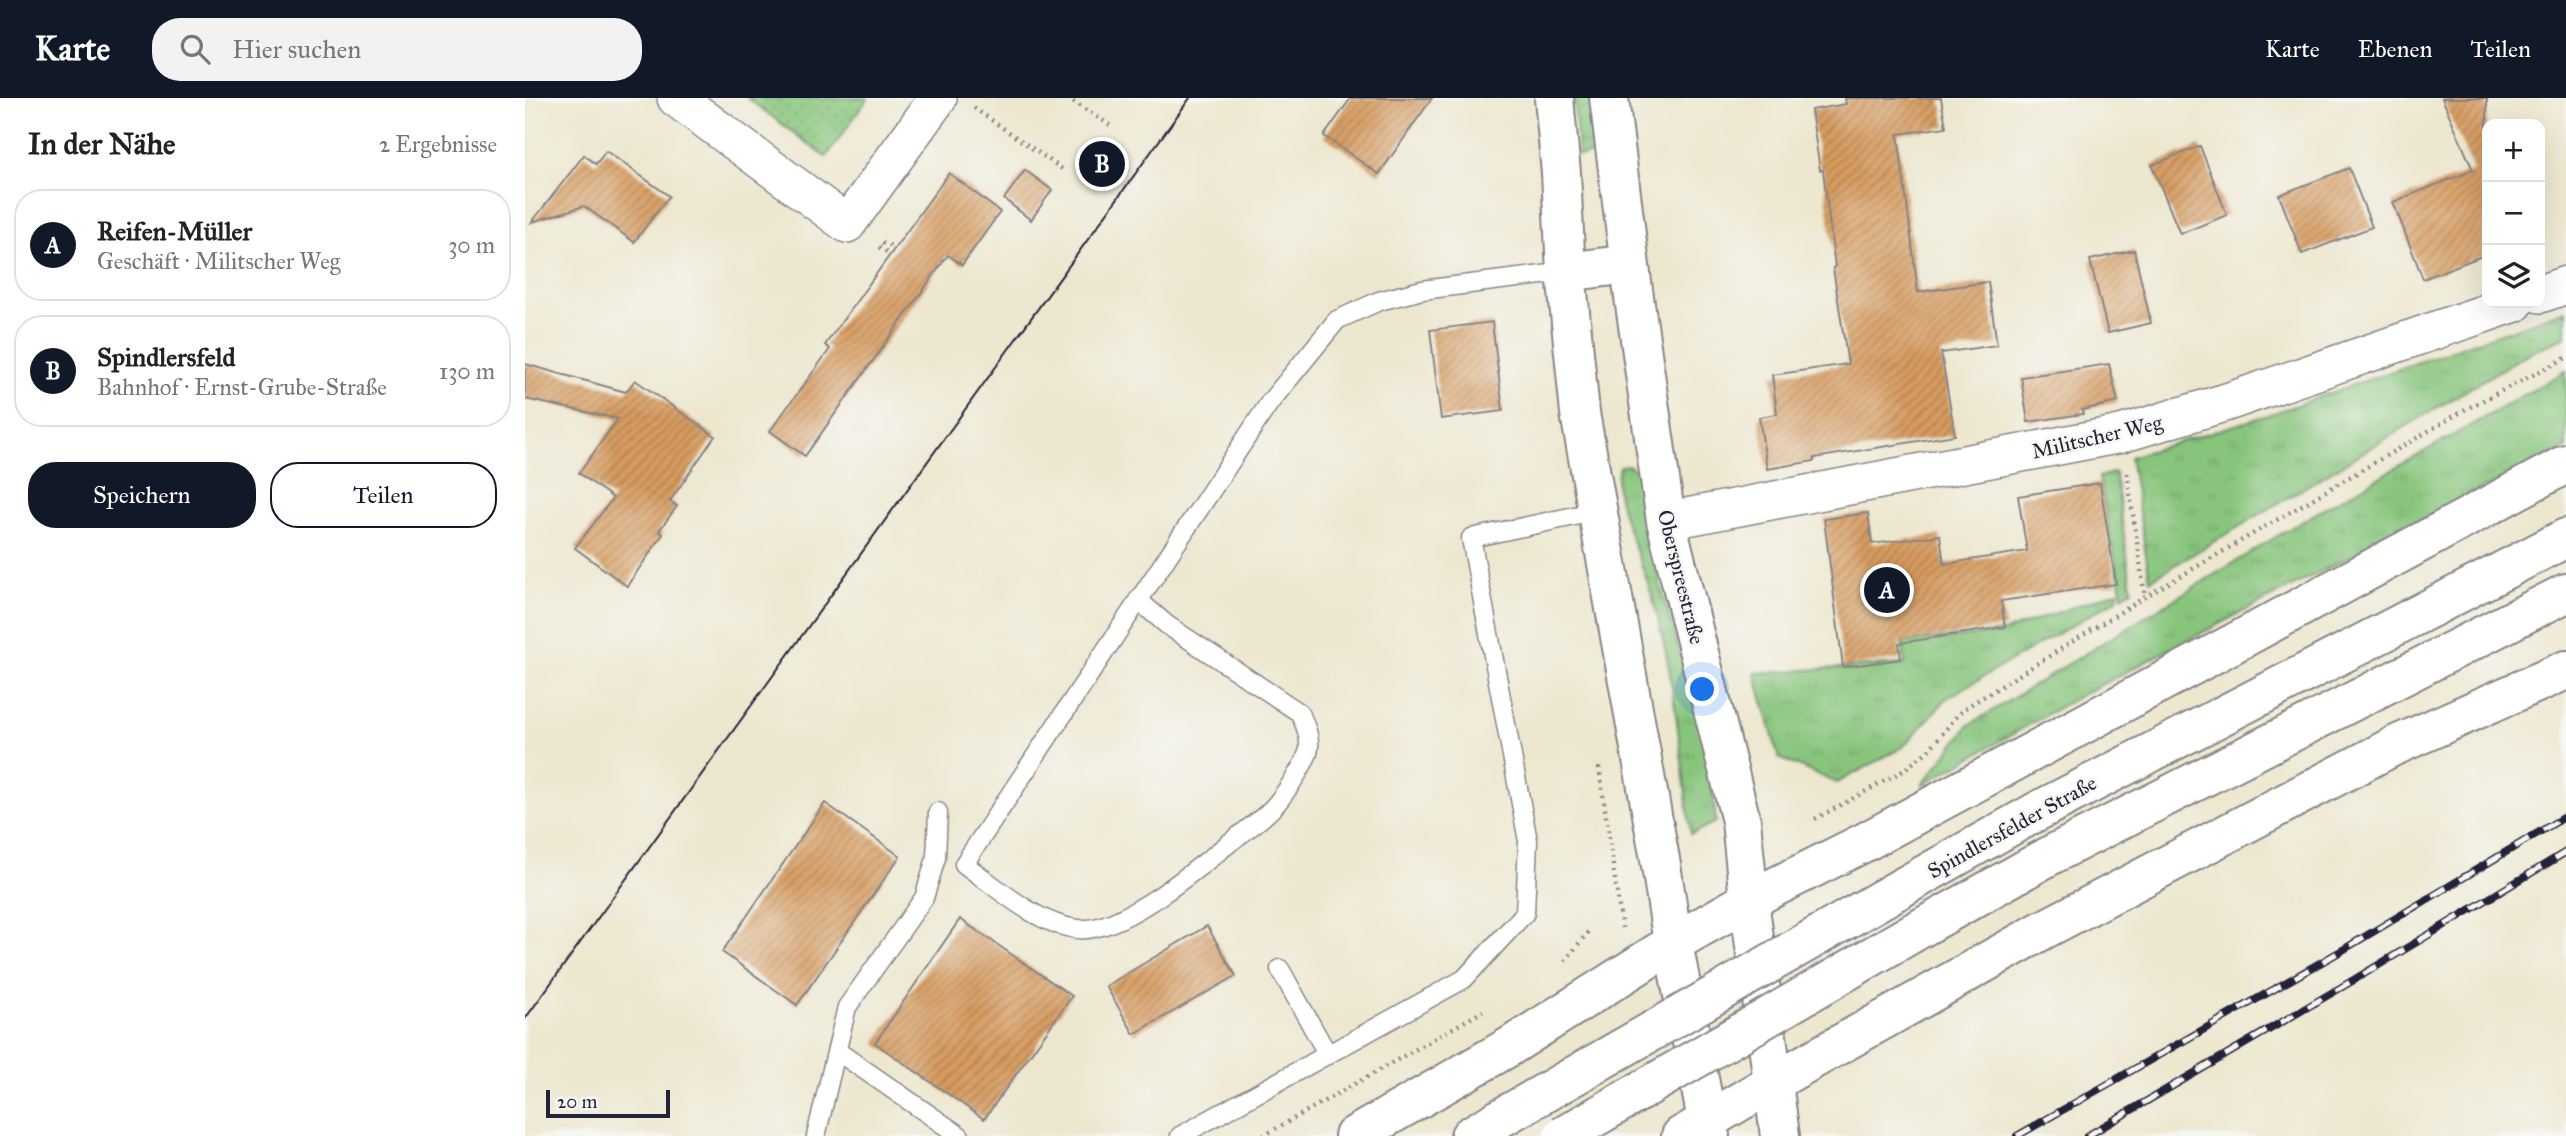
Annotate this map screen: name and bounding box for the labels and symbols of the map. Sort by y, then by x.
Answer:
pin: B [1079,138,1125,190]
street label: Militscher Weg [2029,409,2165,465]
street label: Oberspreestraße [1652,507,1710,647]
pin: A [1864,564,1910,616]
your location [1685,672,1719,706]
street label: Spindlersfelder Straße [1923,770,2101,884]
scale bar [546,1087,670,1119]

